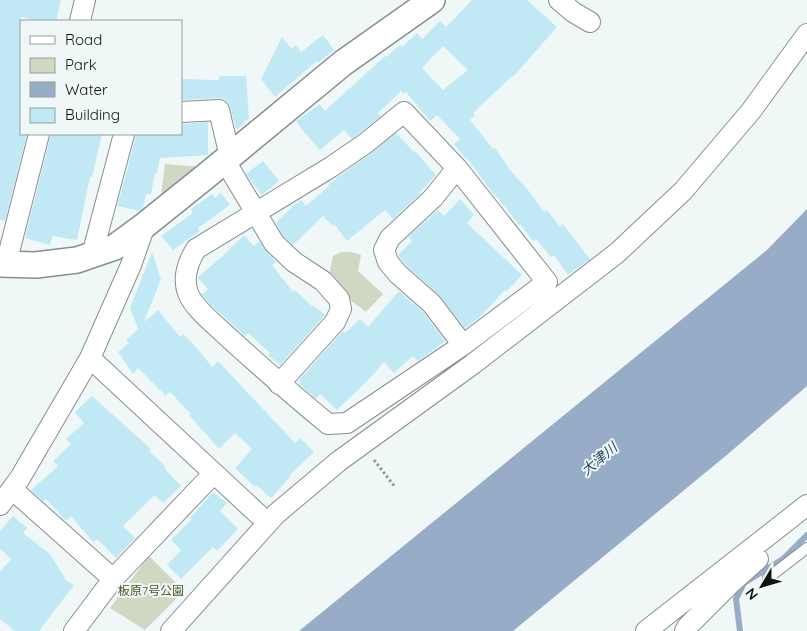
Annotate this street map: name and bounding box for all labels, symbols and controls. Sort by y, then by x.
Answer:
legend [20,20,182,135]
text: Road [65,30,102,49]
text: Park [65,55,97,74]
text: Water [65,80,108,99]
text: Building [65,105,120,124]
water label: 大津川 [577,437,622,479]
north arrow [737,561,787,611]
park label: 板原7号公園 [118,583,184,598]
text: N [741,584,762,604]

